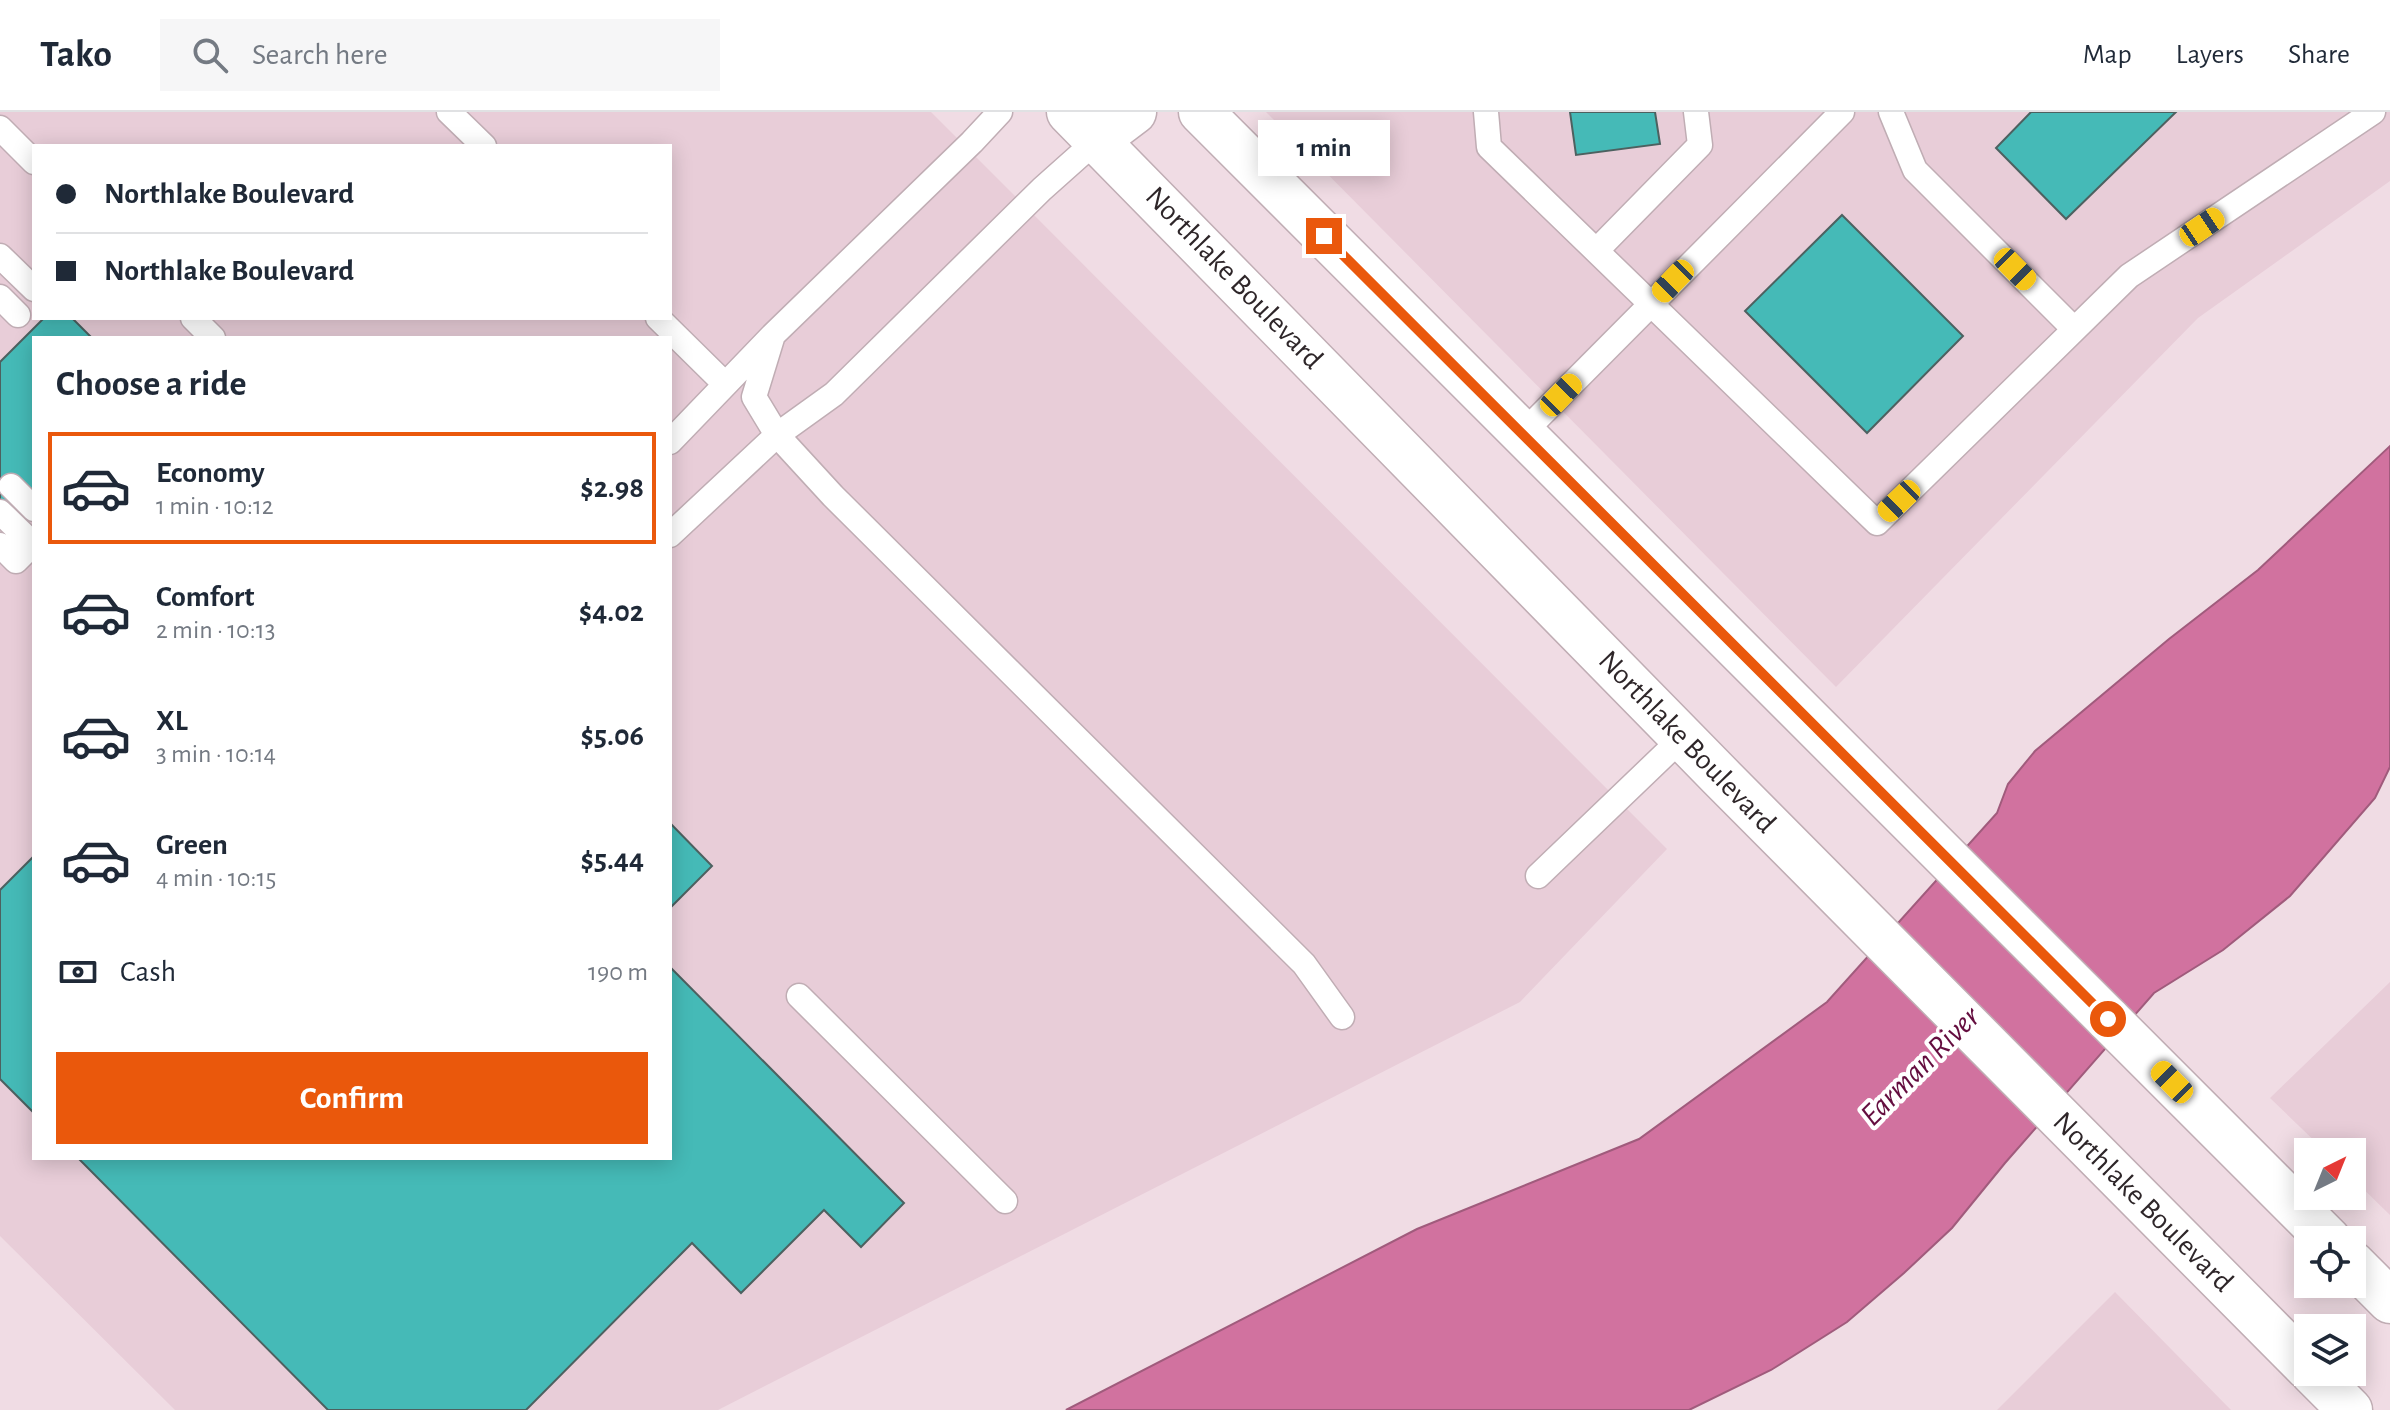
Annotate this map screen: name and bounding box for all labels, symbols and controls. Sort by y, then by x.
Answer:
search box [160,19,720,91]
icon: search [188,33,232,77]
text: Tako [40,36,112,74]
text: Search here [252,40,388,70]
text: Map [2083,41,2132,69]
text: Layers [2176,41,2244,69]
text: Share [2288,41,2350,69]
callout: 1 min [1258,120,1390,176]
text: 1 min [1297,135,1351,161]
text: Northlake Boulevard [104,179,354,209]
street label: Northlake Boulevard [1140,181,1328,375]
car [2175,204,2229,250]
route end [1306,218,1342,254]
car [1990,244,2040,294]
car [1648,255,1698,307]
text: Northlake Boulevard [104,256,354,286]
text: Choose a ride [56,366,246,402]
car [1536,369,1586,421]
icon: car [60,452,132,524]
text: Economy [156,458,265,488]
text: $2.98 [580,473,644,503]
car [1873,476,1925,526]
text: 1 min · 10:12 [156,493,274,519]
icon: car [60,576,132,648]
text: Comfort [156,582,255,612]
text: $4.02 [579,597,644,627]
text: 2 min · 10:13 [156,617,275,643]
street label: Northlake Boulevard [1593,645,1781,839]
icon: car [60,700,132,772]
text: XL [156,706,188,736]
text: $5.06 [581,721,644,751]
text: 3 min · 10:14 [156,741,276,767]
icon: car [60,824,132,896]
text: Green [156,830,228,860]
text: $5.44 [580,845,644,875]
text: 4 min · 10:15 [156,865,276,891]
icon: cash [56,950,100,994]
text: Cash [120,957,176,987]
text: 190 m [588,959,648,985]
water label: Earman River [1854,999,1987,1132]
route start [2090,1001,2126,1037]
button: Confirm [56,1052,648,1144]
car [2147,1057,2197,1107]
street label: Northlake Boulevard [2047,1106,2239,1298]
north arrow [2294,1138,2366,1210]
map controls [2294,1138,2366,1386]
button: locate [2294,1226,2366,1298]
button: layers [2294,1314,2366,1386]

